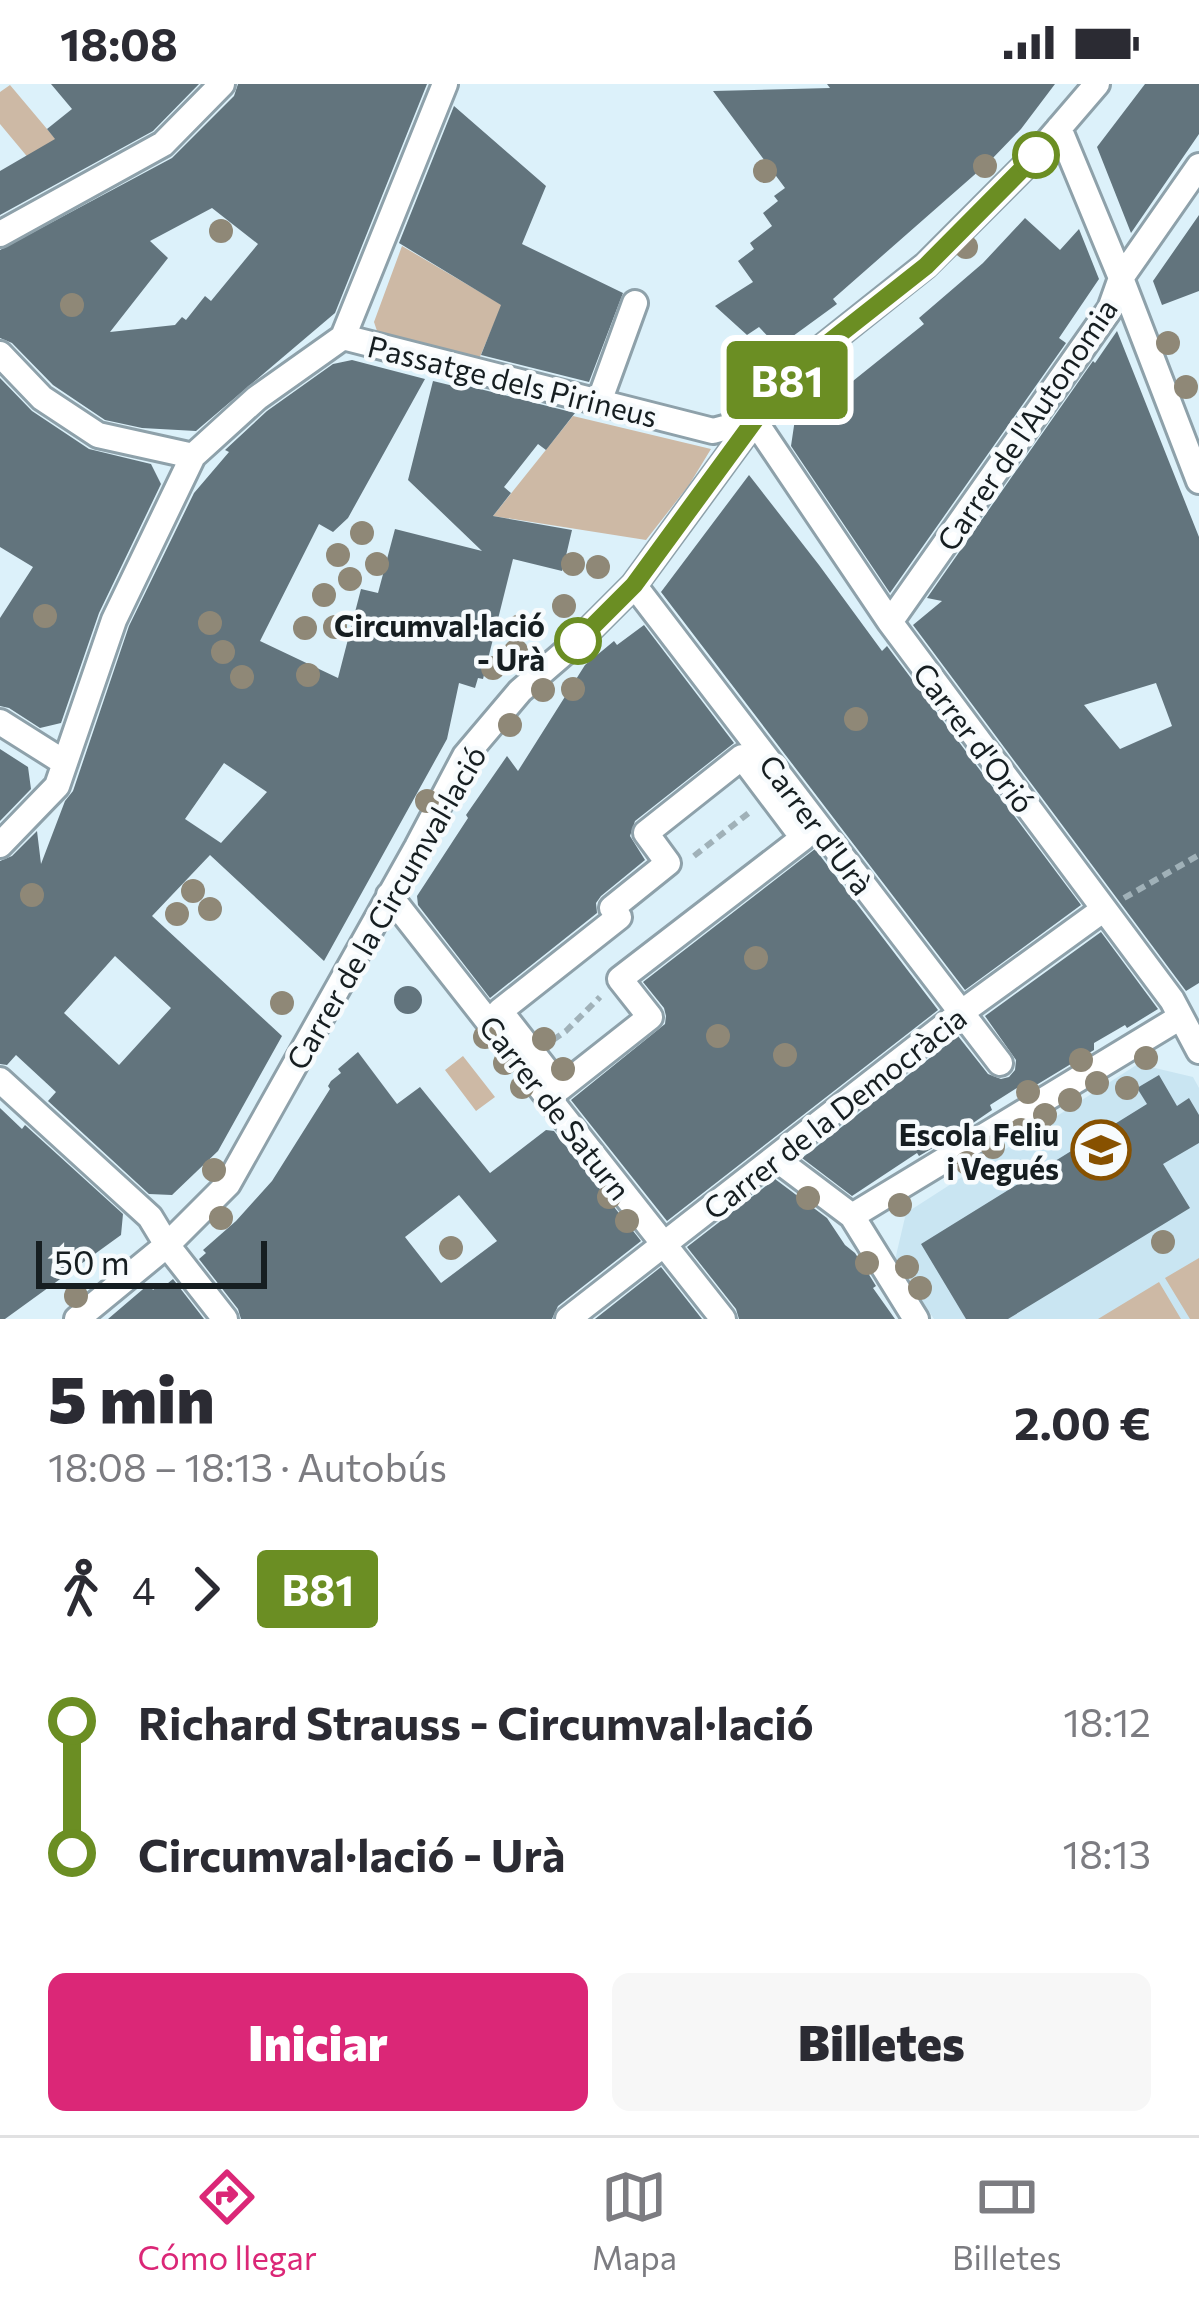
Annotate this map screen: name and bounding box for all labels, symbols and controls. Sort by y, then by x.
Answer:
text: 18:08 [60,15,178,70]
unlabelled marker [1014,133,1058,177]
street label: Carrer de l'Autonomia [928,291,1124,557]
street label: Passatge dels Pirineus [364,326,662,434]
line badge: B81 [718,341,856,419]
text: B81 [751,354,823,406]
place label: Circumval·lació - Urà [334,606,545,677]
marker: Circumval·lació - Urà [556,619,600,663]
street label: Carrer d'Orió [906,654,1044,820]
street label: Carrer de la Circumval·lació [277,739,493,1075]
street label: Carrer d'Urà [752,747,882,901]
street label: Carrer de la Democràcia [695,998,973,1226]
street label: Carrer de Saturn [473,1007,639,1207]
place label: Escola Feliu i Vegués [899,1115,1059,1186]
school or university icon: Escola Feliu i Vegués [1070,1119,1132,1181]
scale bar [36,1235,267,1288]
text: 50 m [54,1241,130,1282]
text: 5 min [48,1356,215,1437]
text: 2.00 € [1014,1394,1151,1449]
text: 18:08 – 18:13 · Autobús [48,1442,447,1490]
icon: walk [48,1556,114,1622]
icon: forward [173,1556,239,1622]
text: B81 [281,1563,354,1615]
text: 4 [132,1565,155,1613]
text: Richard Strauss - Circumval·lació [138,1694,814,1749]
text: 18:12 [1063,1697,1151,1745]
text: Circumval·lació - Urà [138,1826,565,1881]
text: 18:13 [1063,1829,1151,1877]
button: Iniciar [48,1973,588,2111]
button: Billetes [612,1973,1151,2111]
tab: Cómo llegar [137,2164,317,2277]
tab: Mapa [592,2164,677,2277]
tab: Billetes [952,2164,1062,2277]

